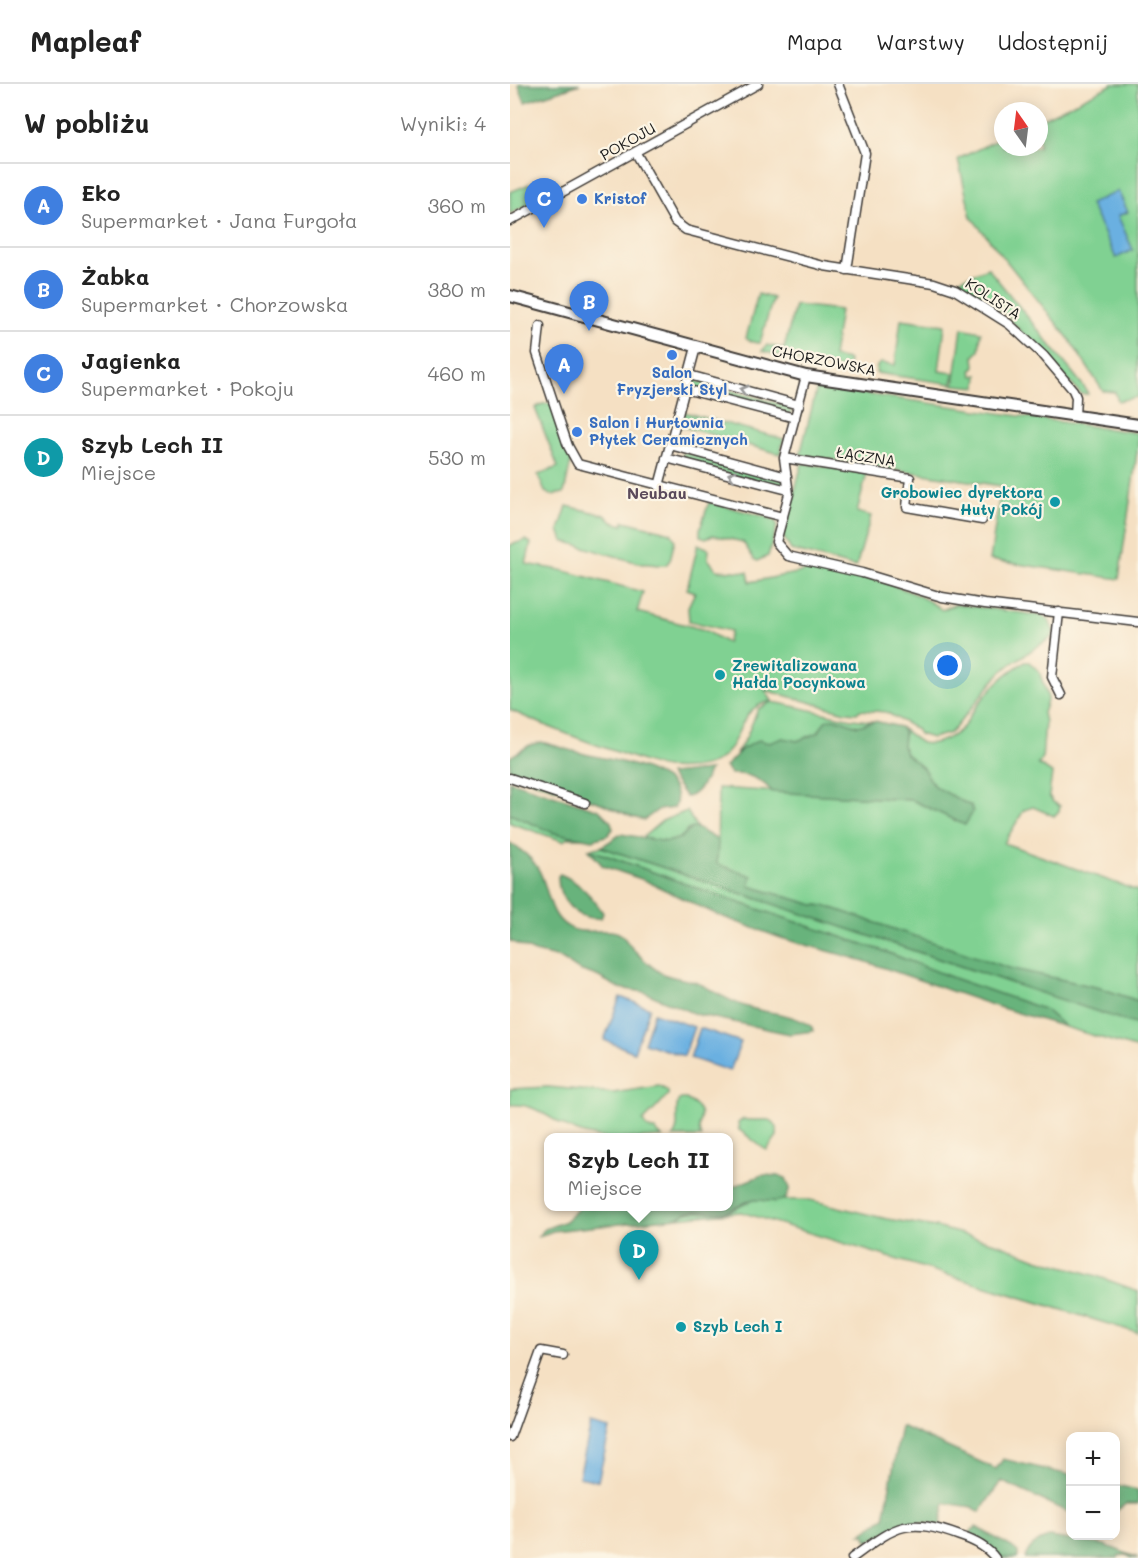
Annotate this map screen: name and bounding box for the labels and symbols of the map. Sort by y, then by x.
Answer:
north arrow [994,102,1048,156]
street label: POKOJU [596,118,659,164]
pin: C [525,178,564,228]
place label: Kristof [594,188,647,208]
marker: Kristof [575,192,589,206]
street label: KOLISTA [962,273,1025,324]
pin: B [570,282,608,331]
street label: CHORZOWSKA [770,340,878,380]
pin: A [544,344,584,394]
marker: Salon Fryzjerski Styl [665,348,679,362]
place label: Salon Fryzjerski Styl [617,362,727,399]
one-way arrow [739,385,749,397]
place label: Salon i Hurtownia Płytek Ceramicznych [589,412,748,449]
marker: Salon i Hurtownia Płytek Ceramicznych [570,425,584,439]
street label: ŁĄCZNA [835,441,897,471]
one-way arrow [727,470,738,482]
district label: Neubau [627,482,687,503]
place label: Grobowiec dyrektora Huty Pokój [881,482,1043,519]
marker: Grobowiec dyrektora Huty Pokój [1048,495,1062,509]
your location [933,651,962,680]
place label: Zrewitalizowana Hałda Pocynkowa [732,655,866,692]
marker: Zrewitalizowana Hałda Pocynkowa [713,668,727,682]
pin: D [620,1230,658,1280]
place label: Szyb Lech I [693,1316,783,1336]
marker: Szyb Lech I [674,1320,688,1334]

